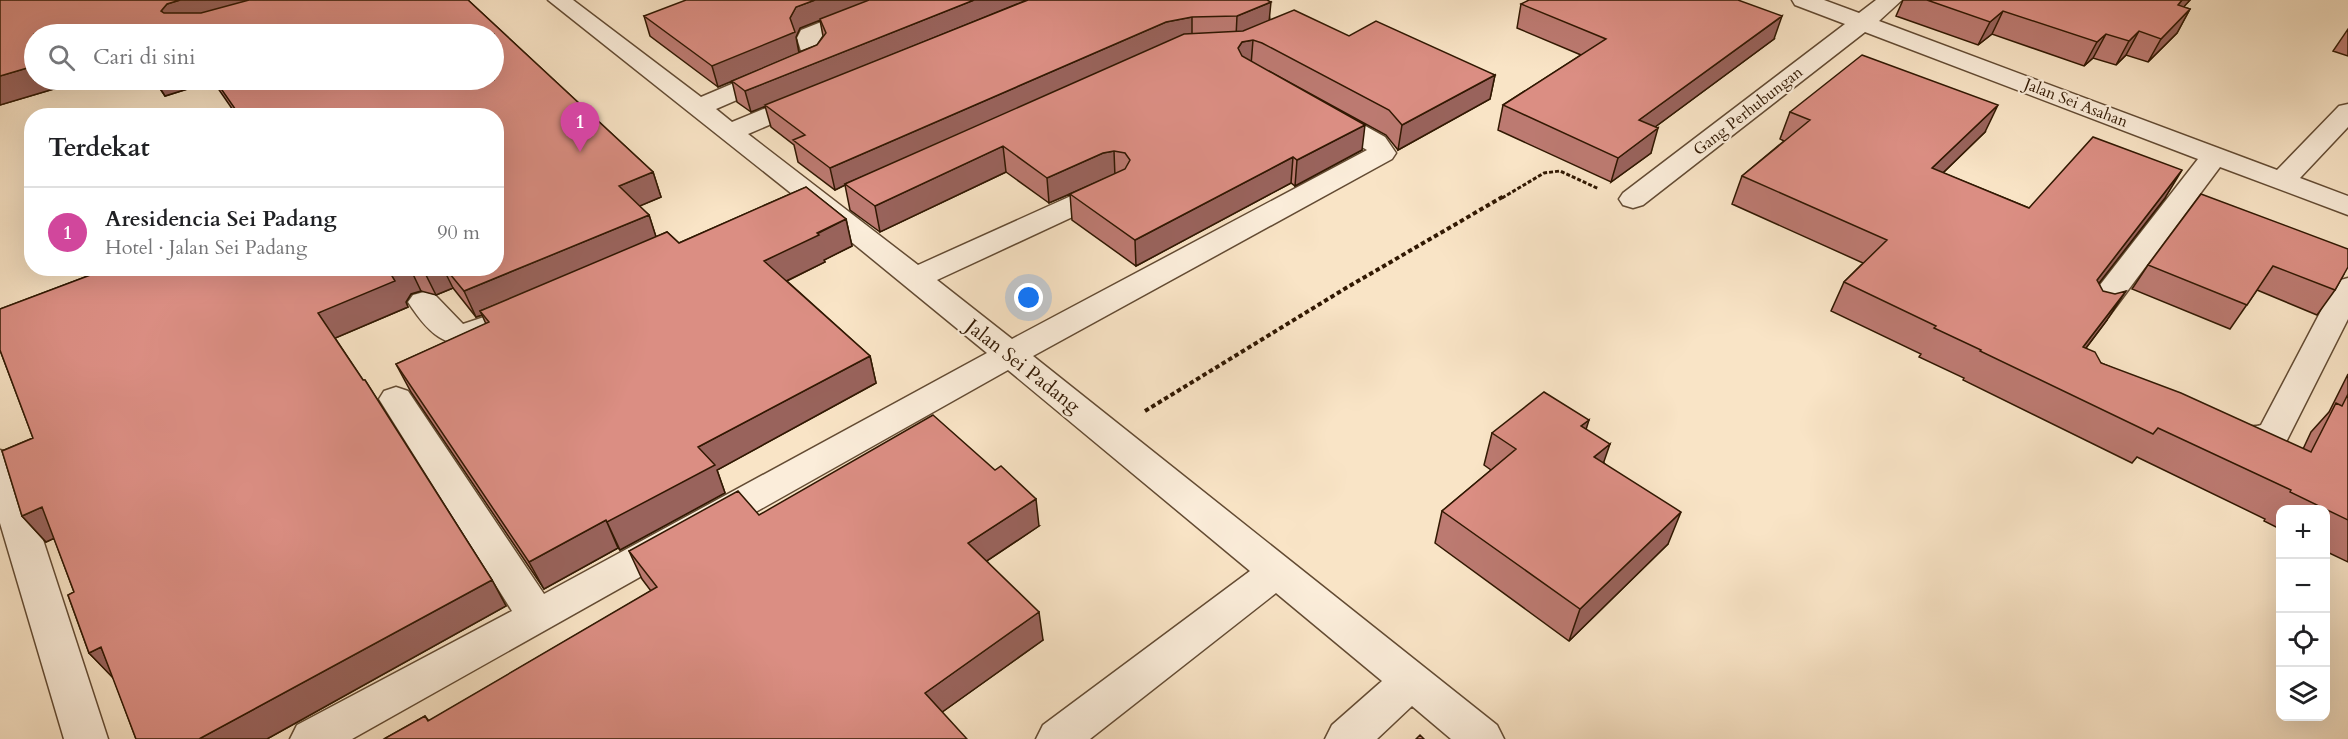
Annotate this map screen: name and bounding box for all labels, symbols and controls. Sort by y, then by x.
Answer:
search box [24,24,504,90]
icon: search [45,41,78,74]
text: Cari di sini [93,42,196,72]
street label: Gang Perhubungan [1689,61,1807,161]
street label: Jalan Sei Asahan [2019,72,2131,133]
pin: 1 [560,102,600,152]
text: Terdekat [48,130,150,165]
text: Aresidencia Sei Padang [105,204,337,234]
text: 1 [62,219,73,246]
text: 90 m [437,219,480,246]
text: Hotel · Jalan Sei Padang [105,234,307,261]
your location [1014,283,1043,312]
street label: Jalan Sei Padang [958,311,1086,420]
map controls [2276,505,2330,721]
button: + [2276,505,2330,559]
button: − [2276,559,2330,613]
button: locate [2276,613,2330,667]
button: layers [2276,667,2330,721]

